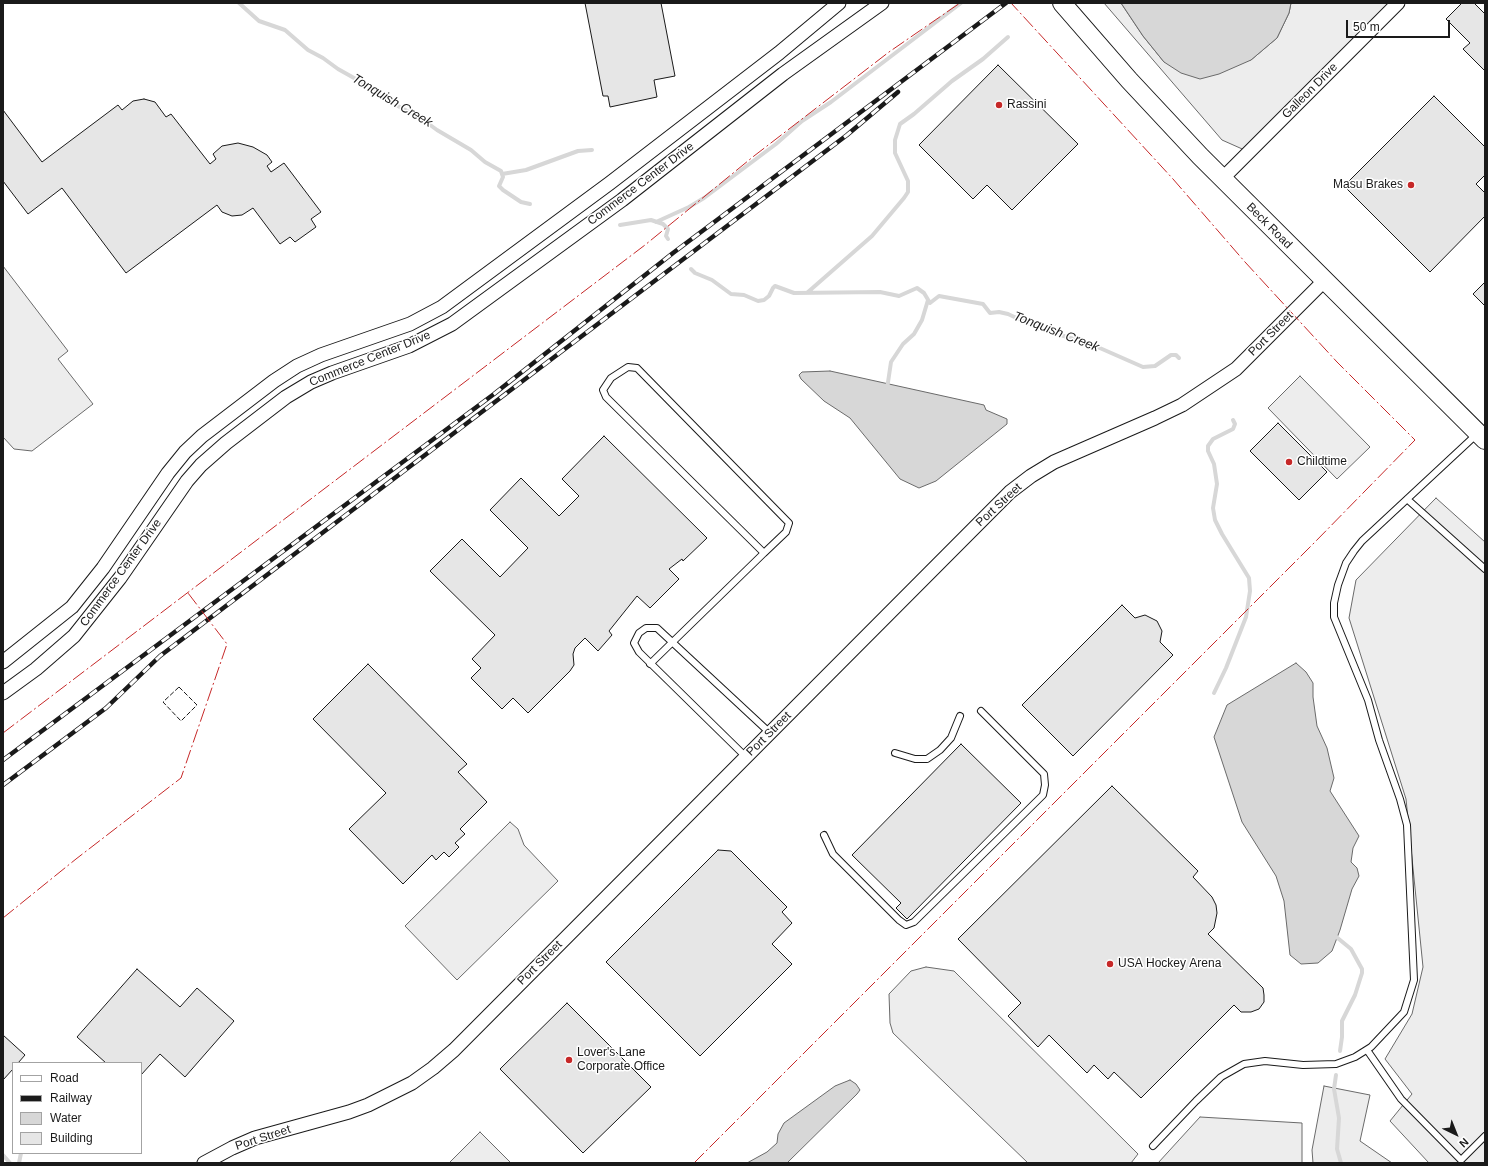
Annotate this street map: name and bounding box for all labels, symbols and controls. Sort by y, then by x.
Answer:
scale bar [1348,12,1452,38]
text: 50 m [1353,20,1380,34]
street label: Galleon Drive [1279,60,1341,122]
water label: Tonquish Creek [349,71,435,131]
place label: Rassini [1007,98,1046,112]
marker: Rassini [994,100,1004,110]
street label: Commerce Center Drive [585,139,697,229]
place label: Masu Brakes [1333,178,1403,192]
marker: Masu Brakes [1406,180,1416,190]
street label: Beck Road [1243,200,1295,252]
water label: Tonquish Creek [1011,308,1101,356]
street label: Port Street [1246,309,1296,359]
street label: Commerce Center Drive [307,328,433,390]
place label: Childtime [1297,455,1347,469]
marker: Childtime [1284,457,1294,467]
street label: Port Street [973,480,1025,530]
street label: Commerce Center Drive [77,516,165,630]
street label: Port Street [744,709,794,759]
street label: Port Street [515,938,565,988]
place label: USA Hockey Arena [1118,957,1221,971]
marker: USA Hockey Arena [1105,959,1115,969]
place label: Lover's Lane Corporate Office [577,1046,665,1074]
marker: Lover's Lane Corporate Office [564,1055,574,1065]
legend [12,1062,142,1154]
text: Road [50,1071,79,1085]
text: Railway [50,1091,92,1105]
text: Water [50,1111,82,1125]
north arrow [1436,1114,1476,1154]
street label: Port Street [234,1122,292,1154]
text: Building [50,1131,93,1145]
text: N [1457,1136,1471,1150]

